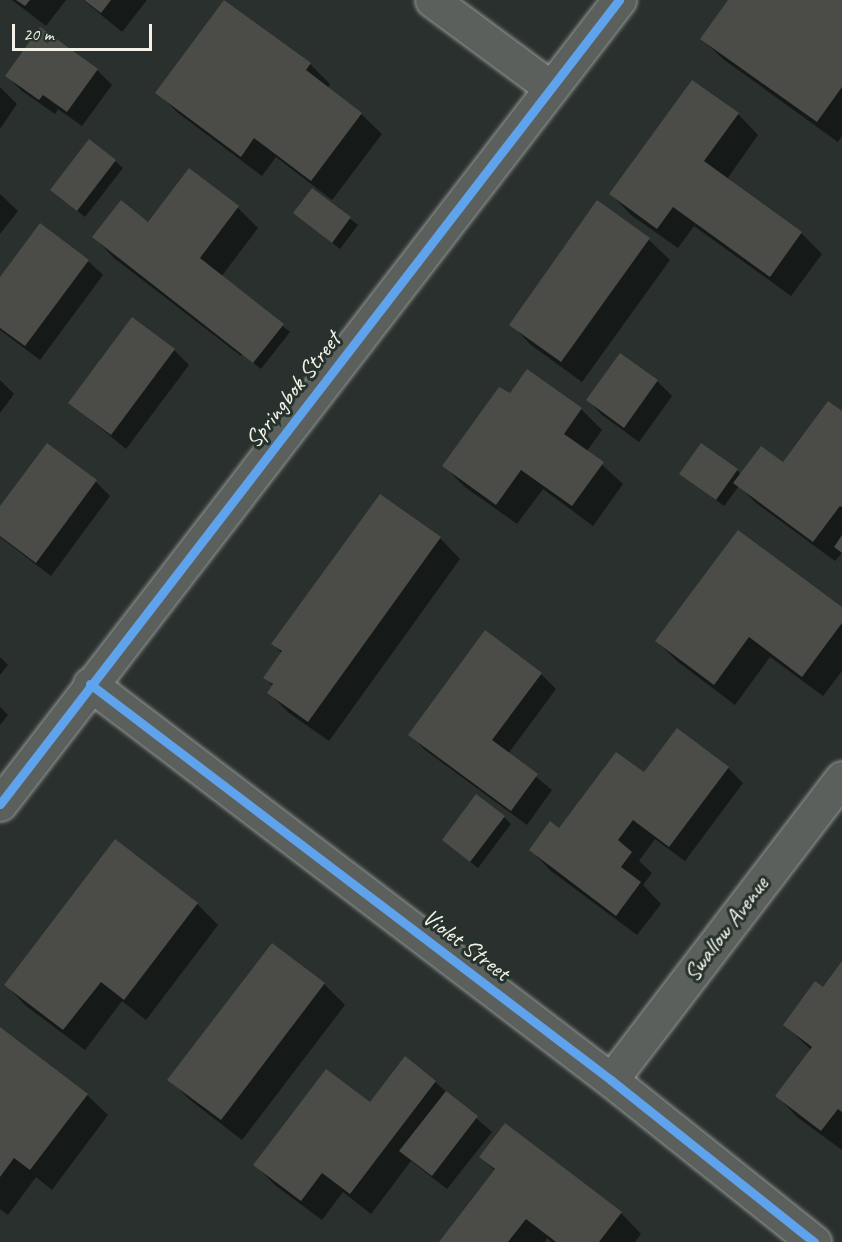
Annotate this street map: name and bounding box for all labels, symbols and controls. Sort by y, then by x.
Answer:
scale bar [15,12,154,50]
text: 20 m [23,23,54,45]
street label: Springbok Street [239,326,347,454]
street label: Swallow Avenue [677,871,775,987]
street label: Violet Street [416,903,516,987]

